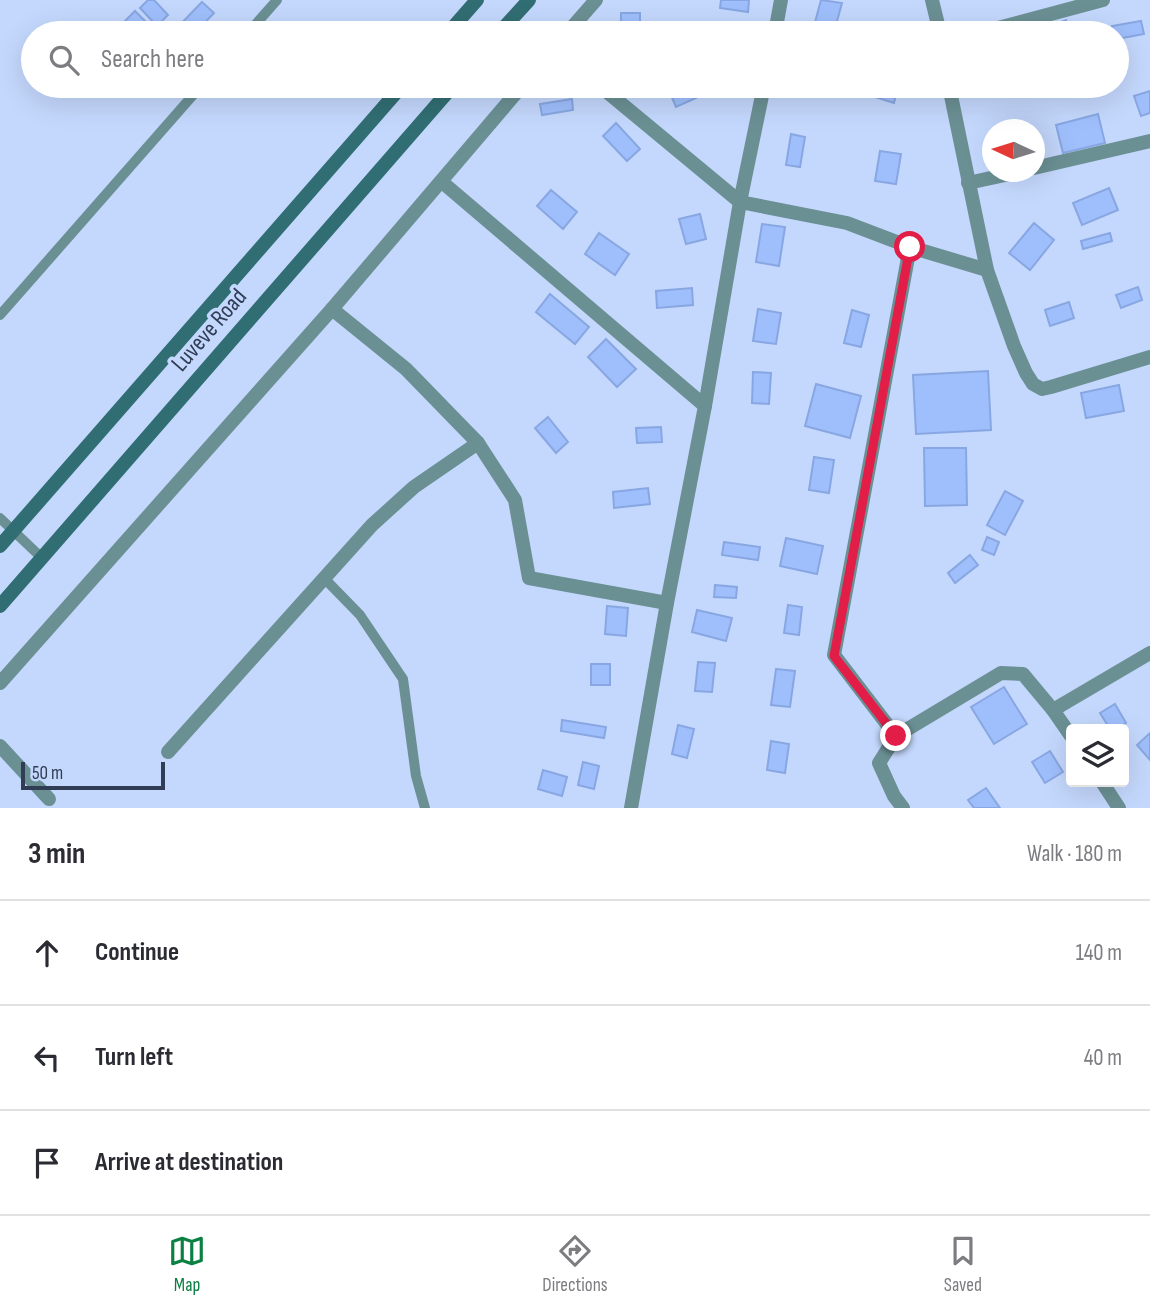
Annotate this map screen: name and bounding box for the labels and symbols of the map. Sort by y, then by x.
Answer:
north arrow [982,119,1045,182]
route start [894,231,925,262]
street label: Luveve Road [165,283,253,377]
route end [880,720,911,751]
scale bar [21,759,164,791]

